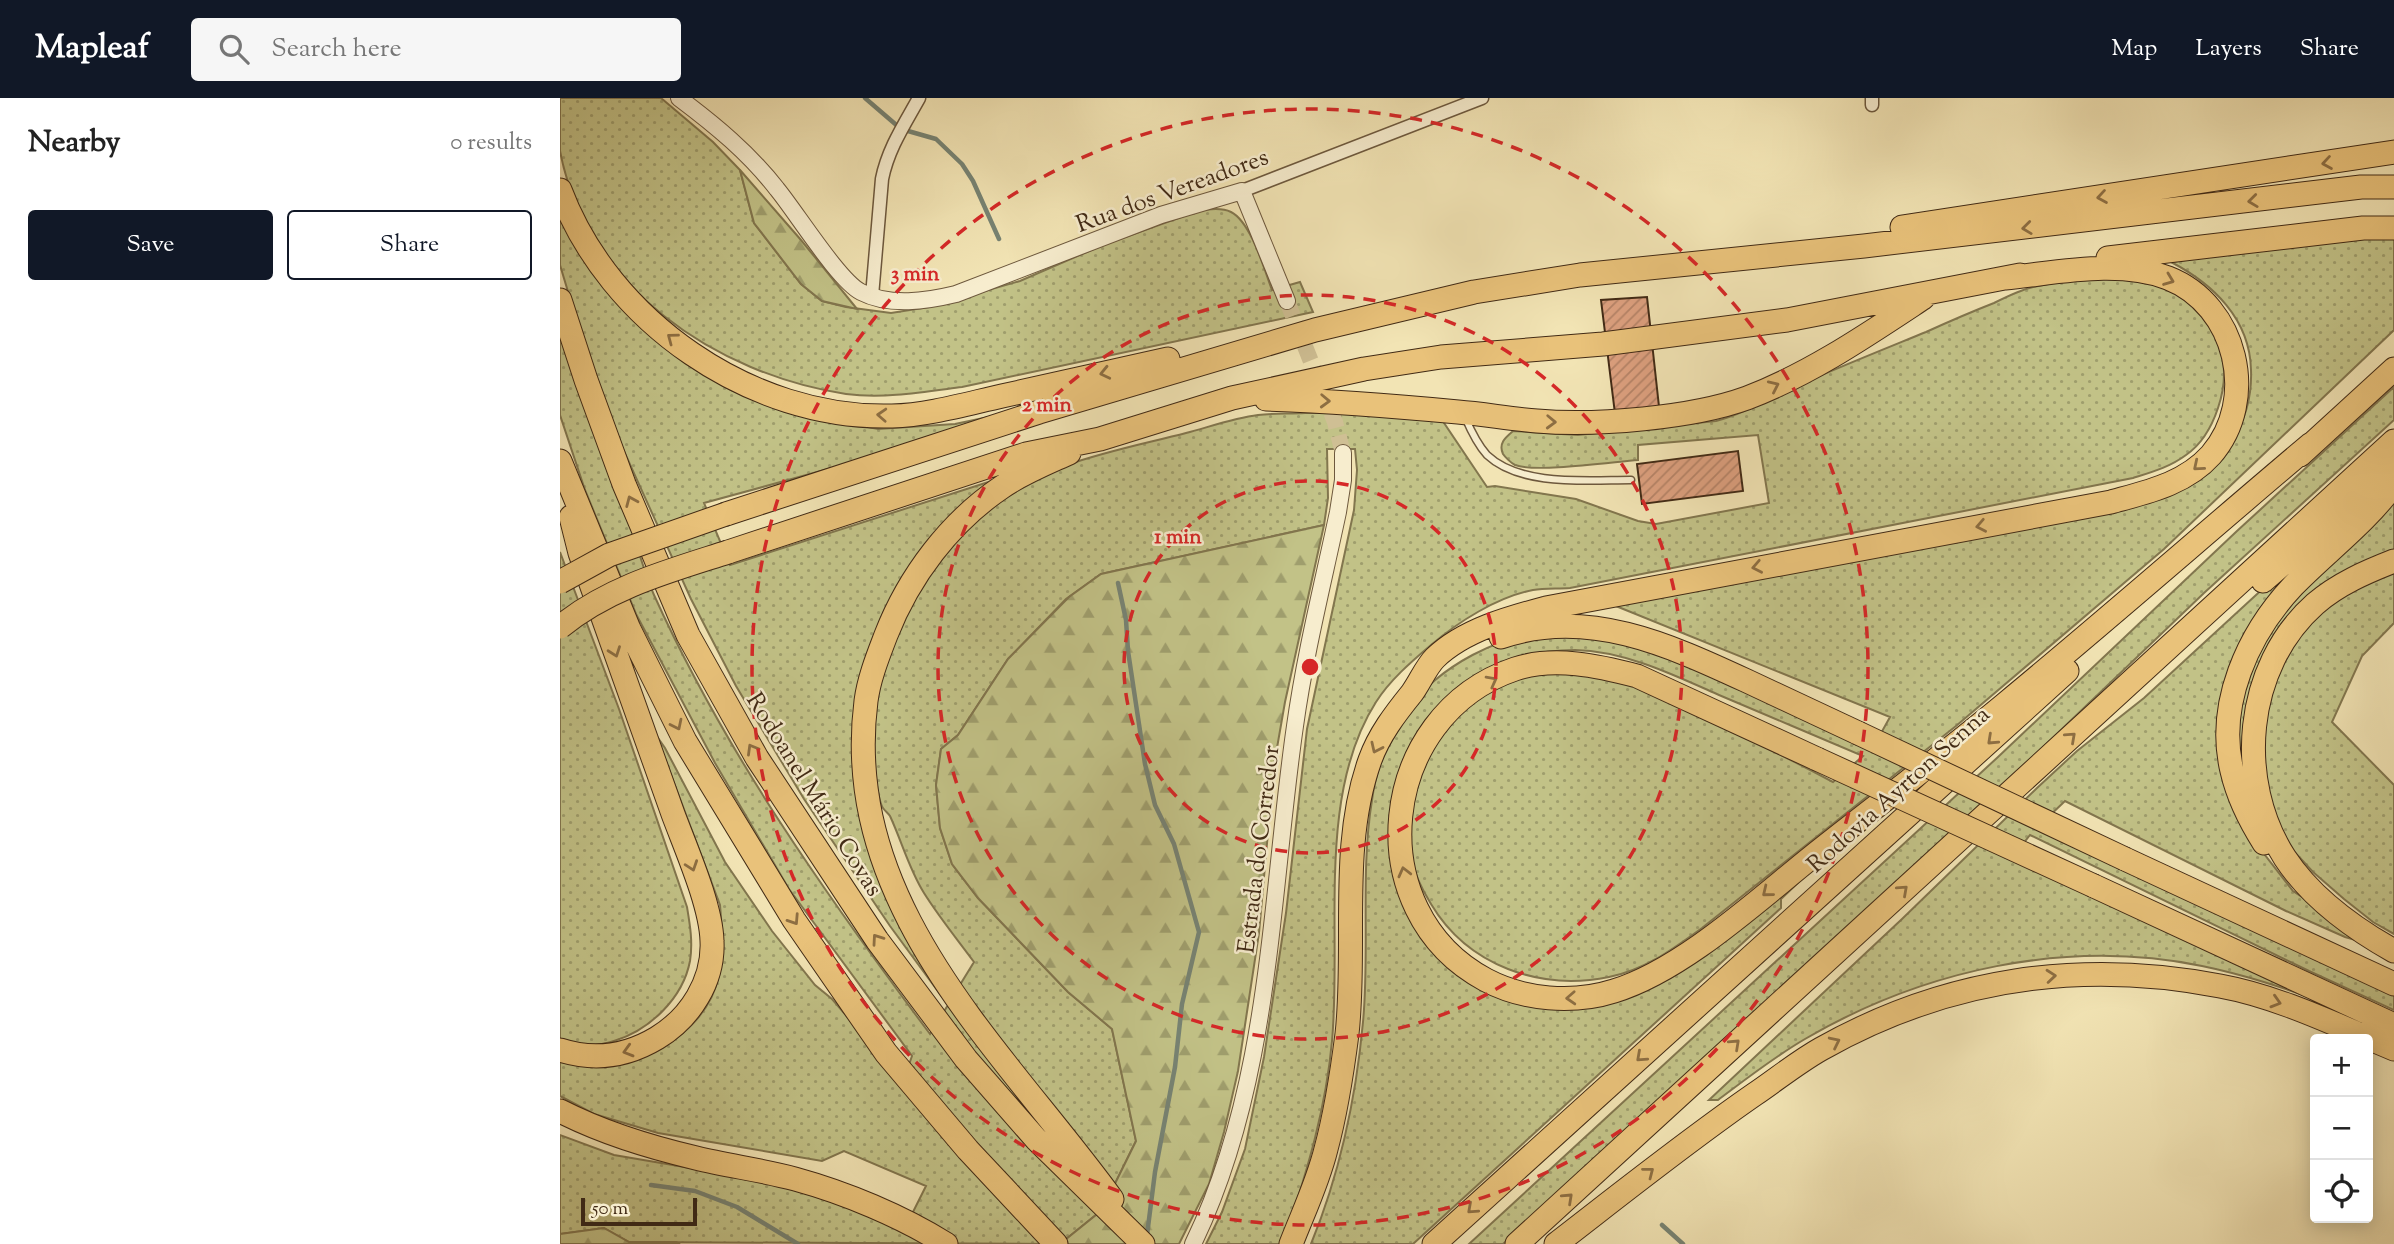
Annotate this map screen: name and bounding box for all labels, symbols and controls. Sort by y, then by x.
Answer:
search box [191,18,681,81]
text: Mapleaf [35,25,149,73]
icon: search [215,30,253,68]
text: Search here [271,31,402,68]
text: Map [2111,32,2157,66]
text: Layers [2195,32,2262,66]
text: Share [2300,32,2359,66]
text: Nearby [28,122,120,165]
text: 0 results [450,127,532,160]
street label: Rua dos Vereadores [1072,141,1274,243]
one-way arrow [2321,155,2332,170]
one-way arrow [2096,189,2108,204]
one-way arrow [2247,193,2259,208]
button: Save [28,210,273,280]
button: Share [287,210,532,280]
one-way arrow [2021,220,2033,235]
text: 3 min [891,260,940,290]
one-way arrow [2163,271,2175,285]
one-way arrow [667,334,680,346]
one-way arrow [1099,365,1111,380]
one-way arrow [1767,380,1779,394]
text: 2 min [1022,391,1073,421]
one-way arrow [1320,393,1330,409]
one-way arrow [876,408,887,423]
one-way arrow [1546,415,1557,430]
one-way arrow [2194,458,2207,470]
one-way arrow [626,496,640,508]
one-way arrow [1975,518,1987,533]
text: 1 min [1154,523,1202,553]
one-way arrow [1751,559,1763,574]
one-way arrow [607,645,621,657]
centre of rings [1298,655,1322,679]
one-way arrow [1484,676,1497,689]
street label: Rodoanel Mário Covas [737,686,890,904]
street label: Rodovia Ayrton Senna [1800,699,1998,882]
one-way arrow [668,718,682,730]
one-way arrow [1987,732,2000,744]
one-way arrow [2063,733,2076,745]
one-way arrow [1370,741,1384,753]
street label: Estrada do Corredor [1230,743,1290,955]
one-way arrow [747,744,760,757]
one-way arrow [684,859,698,872]
one-way arrow [1398,866,1412,878]
one-way arrow [1762,884,1775,896]
one-way arrow [1895,886,1908,899]
one-way arrow [785,912,798,925]
one-way arrow [873,934,885,947]
one-way arrow [2046,969,2057,984]
one-way arrow [1565,990,1576,1005]
one-way arrow [2269,994,2281,1009]
map controls [2310,1034,2373,1223]
button: + [2310,1034,2373,1097]
one-way arrow [1828,1037,1840,1051]
one-way arrow [1727,1040,1740,1052]
one-way arrow [622,1042,634,1057]
one-way arrow [1636,1049,1649,1061]
button: − [2310,1097,2373,1160]
button: locate [2310,1160,2373,1223]
one-way arrow [1642,1168,1654,1181]
one-way arrow [1560,1194,1573,1206]
scale bar [581,1195,696,1227]
text: 50 m [592,1196,628,1223]
one-way arrow [1467,1201,1480,1213]

